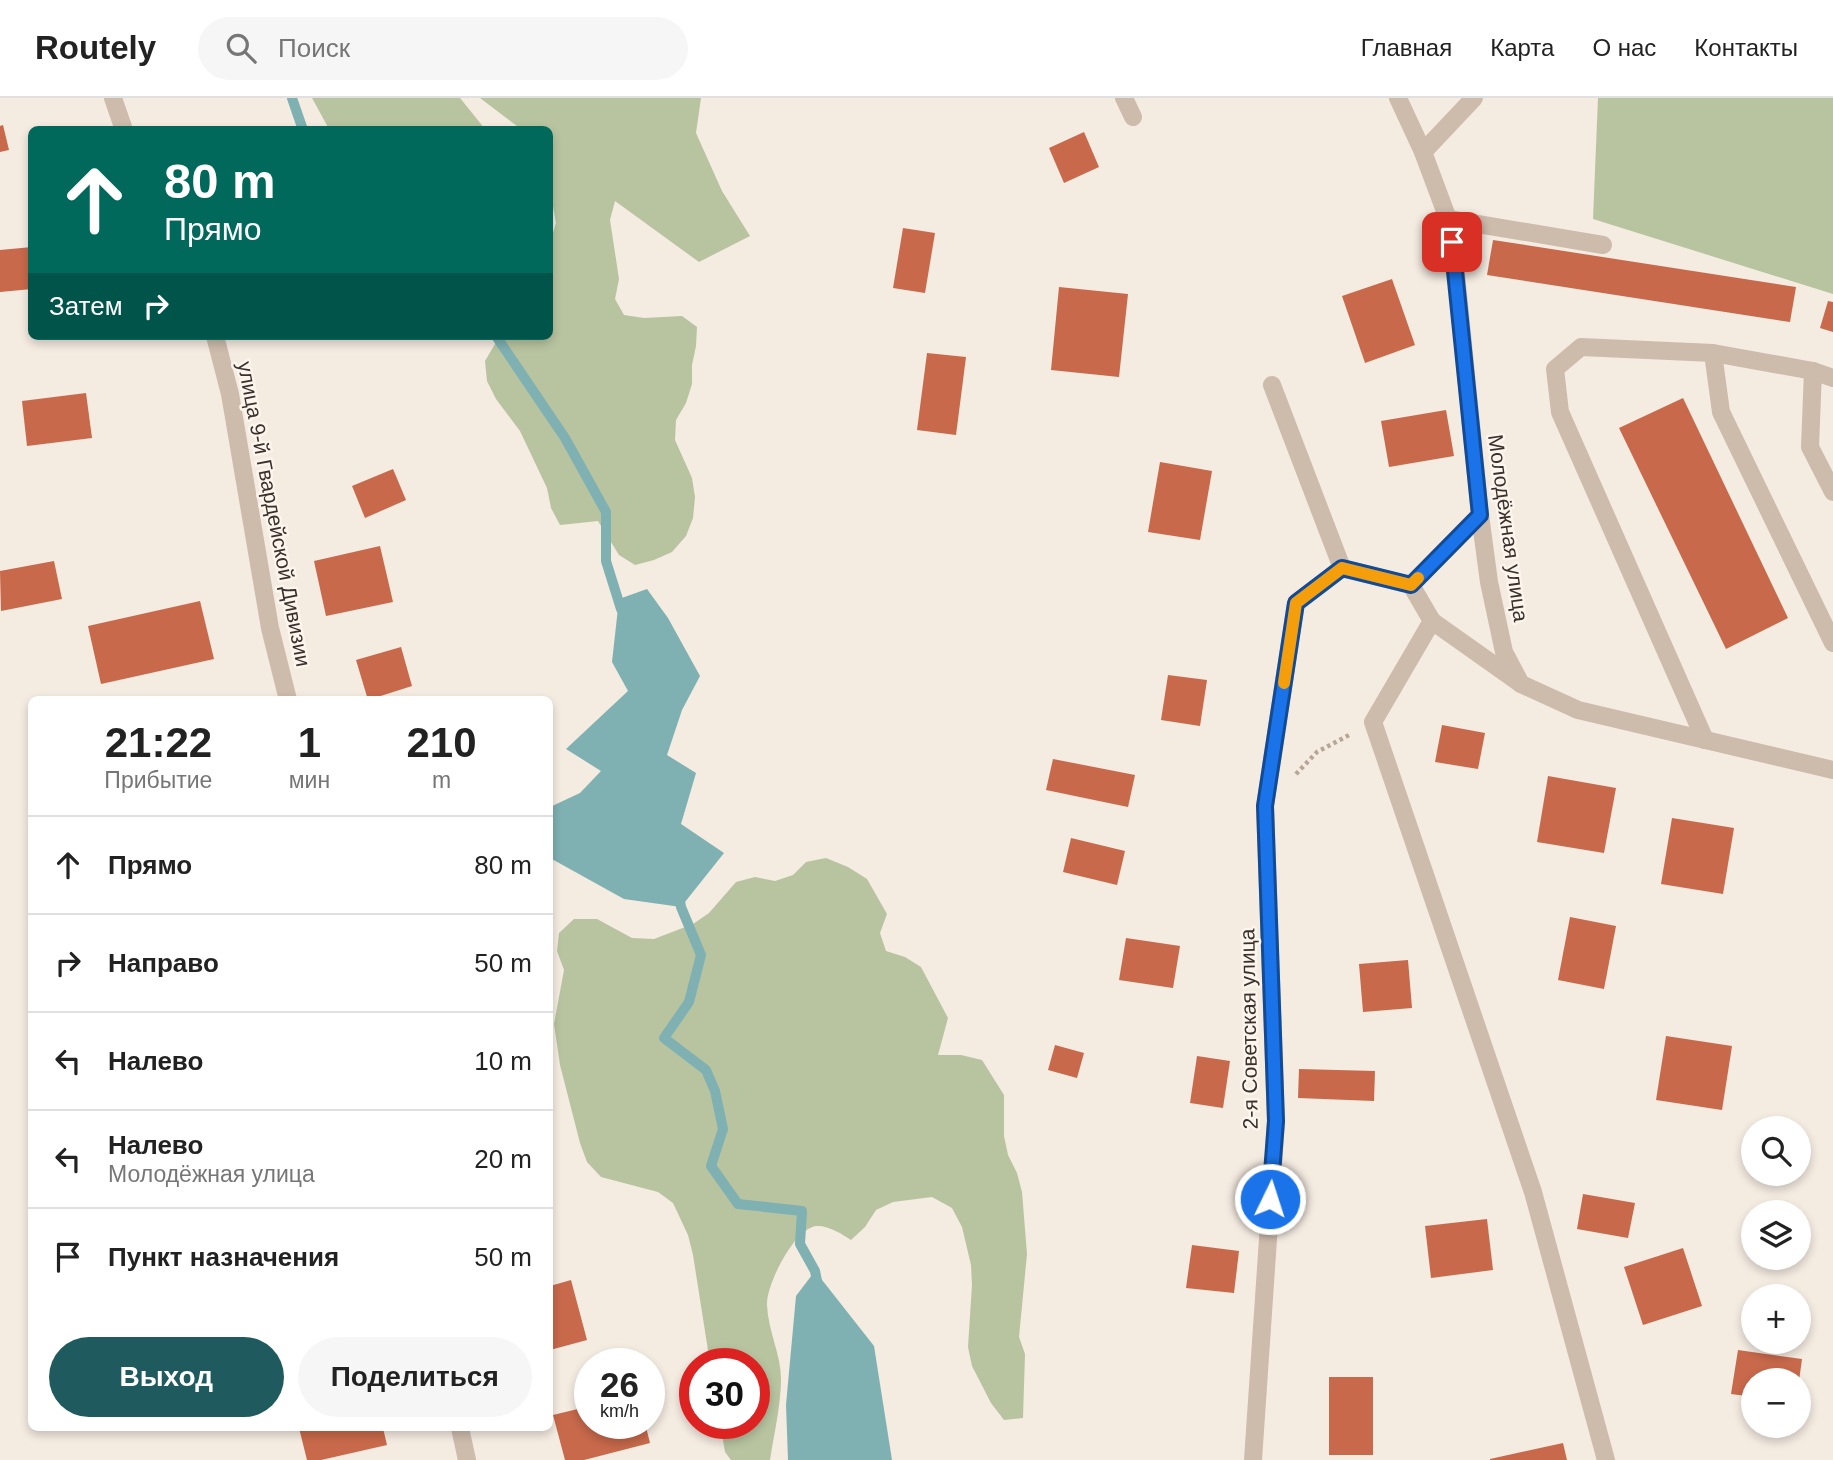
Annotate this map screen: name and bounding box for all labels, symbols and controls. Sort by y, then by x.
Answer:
search box [198,17,688,80]
text: Routely [35,29,156,66]
icon: search [222,29,260,67]
text: Поиск [278,33,350,63]
text: Главная [1361,34,1452,61]
text: Карта [1490,34,1554,61]
text: О нас [1592,34,1656,61]
text: Контакты [1694,34,1798,61]
icon: ahead [49,154,140,245]
text: 80 m [164,154,276,208]
text: Прямо [164,211,262,247]
pin [1422,212,1482,272]
icon: arrive [1433,223,1471,261]
icon: right [137,287,175,325]
text: Затем [49,291,123,321]
street label: улица 9-й Гвардейской Дивизии [234,359,315,669]
street label: Молодёжная улица [1484,433,1533,623]
text: 21:22 [105,719,212,766]
text: 1 [298,719,321,766]
text: 210 [407,719,477,766]
text: Прибытие [104,767,212,793]
text: мин [289,767,330,793]
text: m [432,767,451,793]
icon: ahead [49,846,87,884]
text: Прямо [108,850,192,880]
text: 80 m [474,850,532,880]
street label: 2-я Советская улица [1235,928,1262,1130]
icon: right [49,944,87,982]
text: Направо [108,948,219,978]
text: 50 m [474,948,532,978]
icon: left [49,1042,87,1080]
text: Налево [108,1046,203,1076]
text: 10 m [474,1046,532,1076]
map controls [1741,1116,1811,1438]
button: search [1741,1116,1811,1186]
text: Налево [108,1130,203,1160]
icon: left [49,1140,87,1178]
text: 20 m [474,1144,532,1174]
text: Молодёжная улица [108,1161,315,1187]
position arrow [1233,1162,1307,1236]
button: layers [1741,1200,1811,1270]
icon: arrive [49,1238,87,1276]
text: Пункт назначения [108,1242,339,1272]
text: 50 m [474,1242,532,1272]
button: + [1741,1284,1811,1354]
button: Выход [49,1337,284,1417]
button: Поделиться [298,1337,532,1417]
speed limit sign: 30 [679,1348,770,1439]
text: 26 [600,1365,639,1404]
button: − [1741,1368,1811,1438]
text: km/h [600,1401,639,1421]

